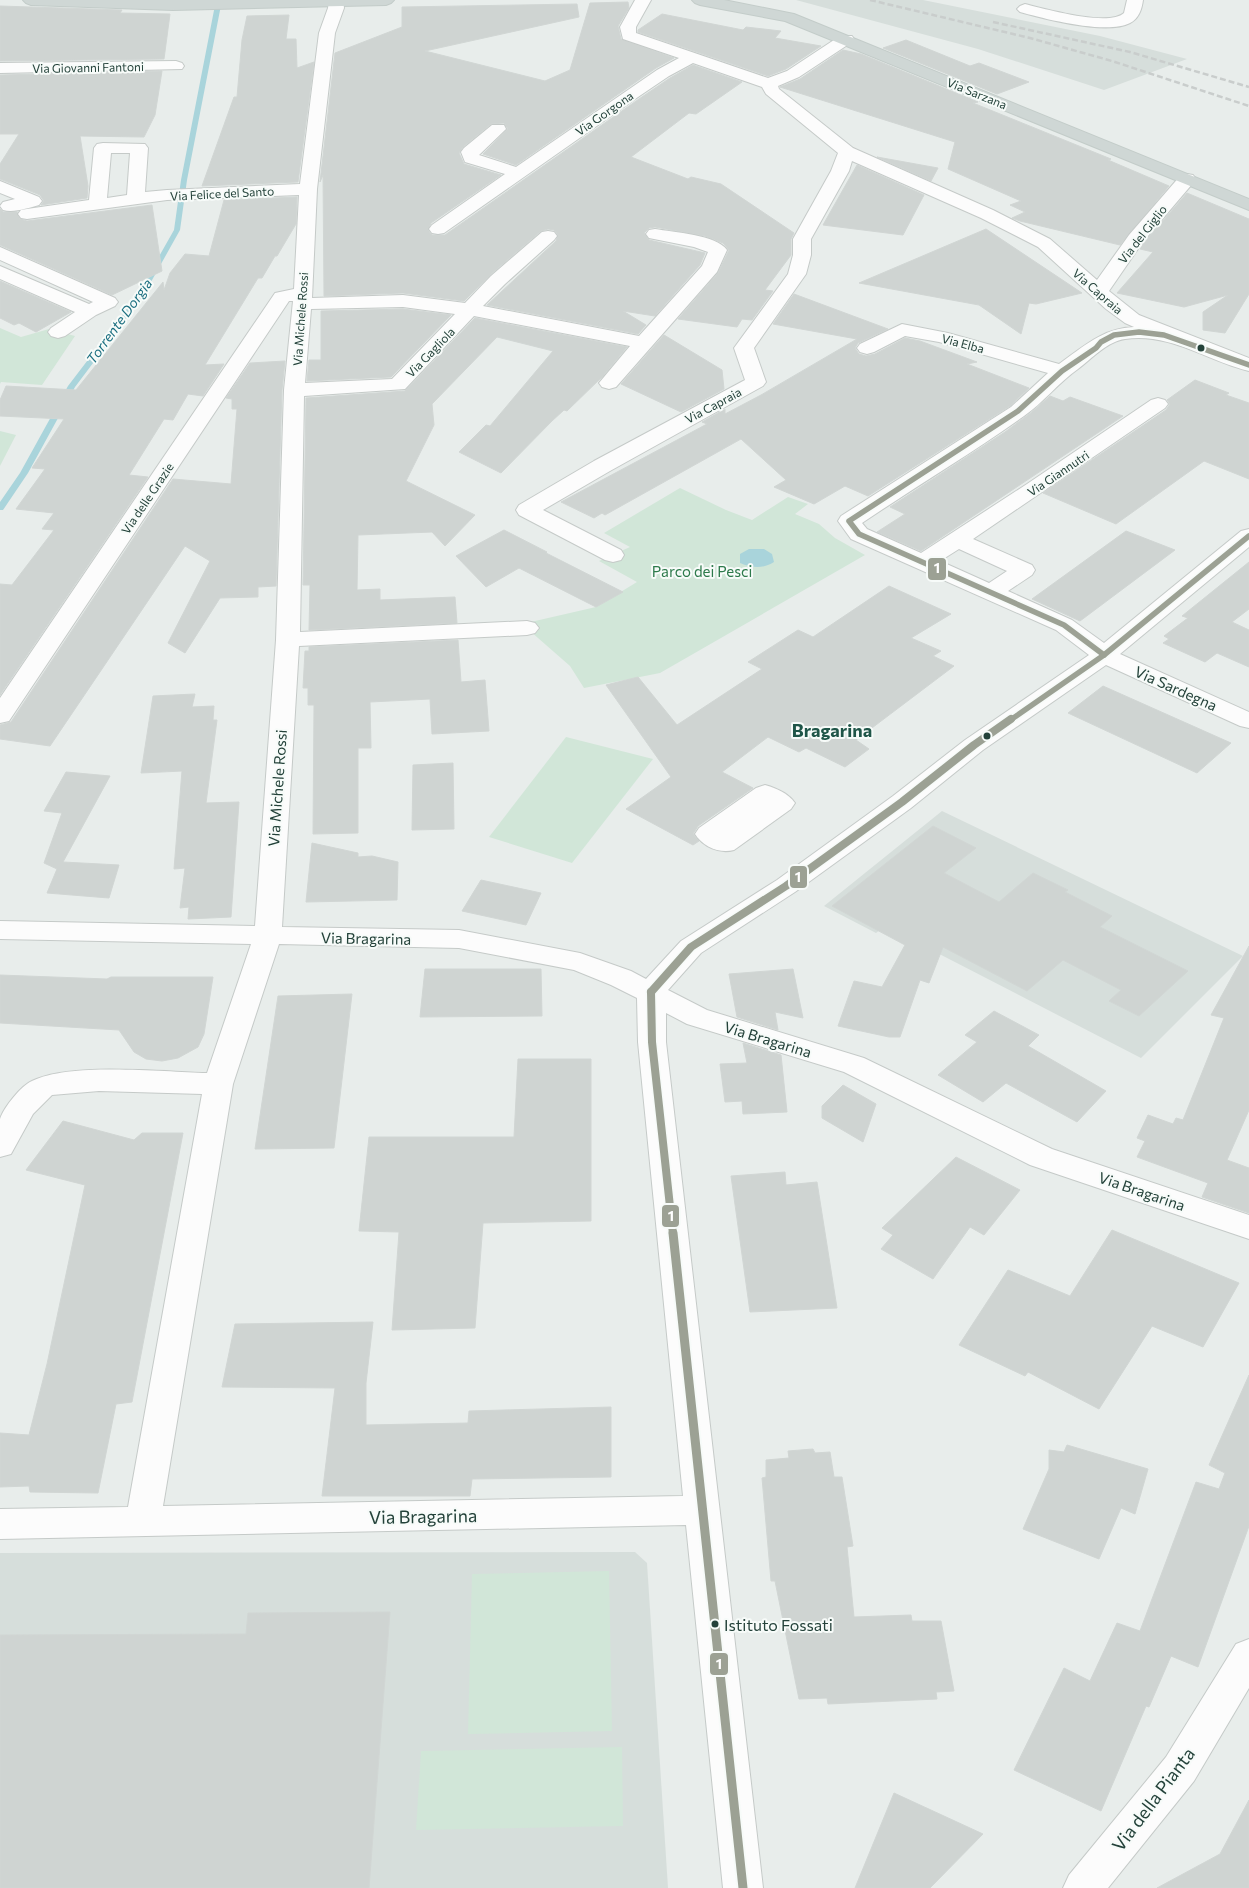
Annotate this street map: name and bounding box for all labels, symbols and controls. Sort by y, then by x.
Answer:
street label: Via Giovanni Fantoni [32,59,144,75]
street label: Via Sarzana [945,75,1009,111]
street label: Via Gorgona [572,88,636,138]
street label: Via Felice del Santo [170,183,274,203]
street label: Via del Giglio [1115,202,1169,266]
street label: Via Capraia [1070,265,1126,317]
street label: Via Michele Rossi [290,272,310,366]
water label: Torrente Dorgia [82,275,156,367]
street label: Via Gagliola [403,324,457,380]
street label: Via Elba [940,331,986,355]
unlabelled marker [1196,343,1206,353]
street label: Via Capraia [682,384,744,426]
street label: Via Giannutri [1025,447,1091,499]
street label: Via delle Grazie [118,460,176,536]
line badge: 1 [927,557,947,581]
text: 1 [934,559,940,576]
park label: Parco dei Pesci [652,562,752,580]
street label: Via Sardegna [1132,662,1220,714]
district label: Bragarina [792,719,872,741]
street label: Via Michele Rossi [264,729,290,847]
unlabelled marker [982,731,992,741]
line badge: 1 [789,865,808,889]
text: 1 [795,868,801,885]
street label: Via Bragarina [321,928,411,948]
street label: Via Bragarina [722,1017,814,1061]
street label: Via Bragarina [1096,1168,1188,1214]
line badge: 1 [661,1204,680,1228]
text: 1 [668,1207,674,1224]
street label: Via Bragarina [369,1504,477,1528]
place label: Istituto Fossati [724,1615,833,1634]
marker: Istituto Fossati [710,1619,720,1629]
line badge: 1 [709,1652,729,1676]
text: 1 [716,1655,722,1672]
street label: Via della Pianta [1107,1743,1199,1855]

